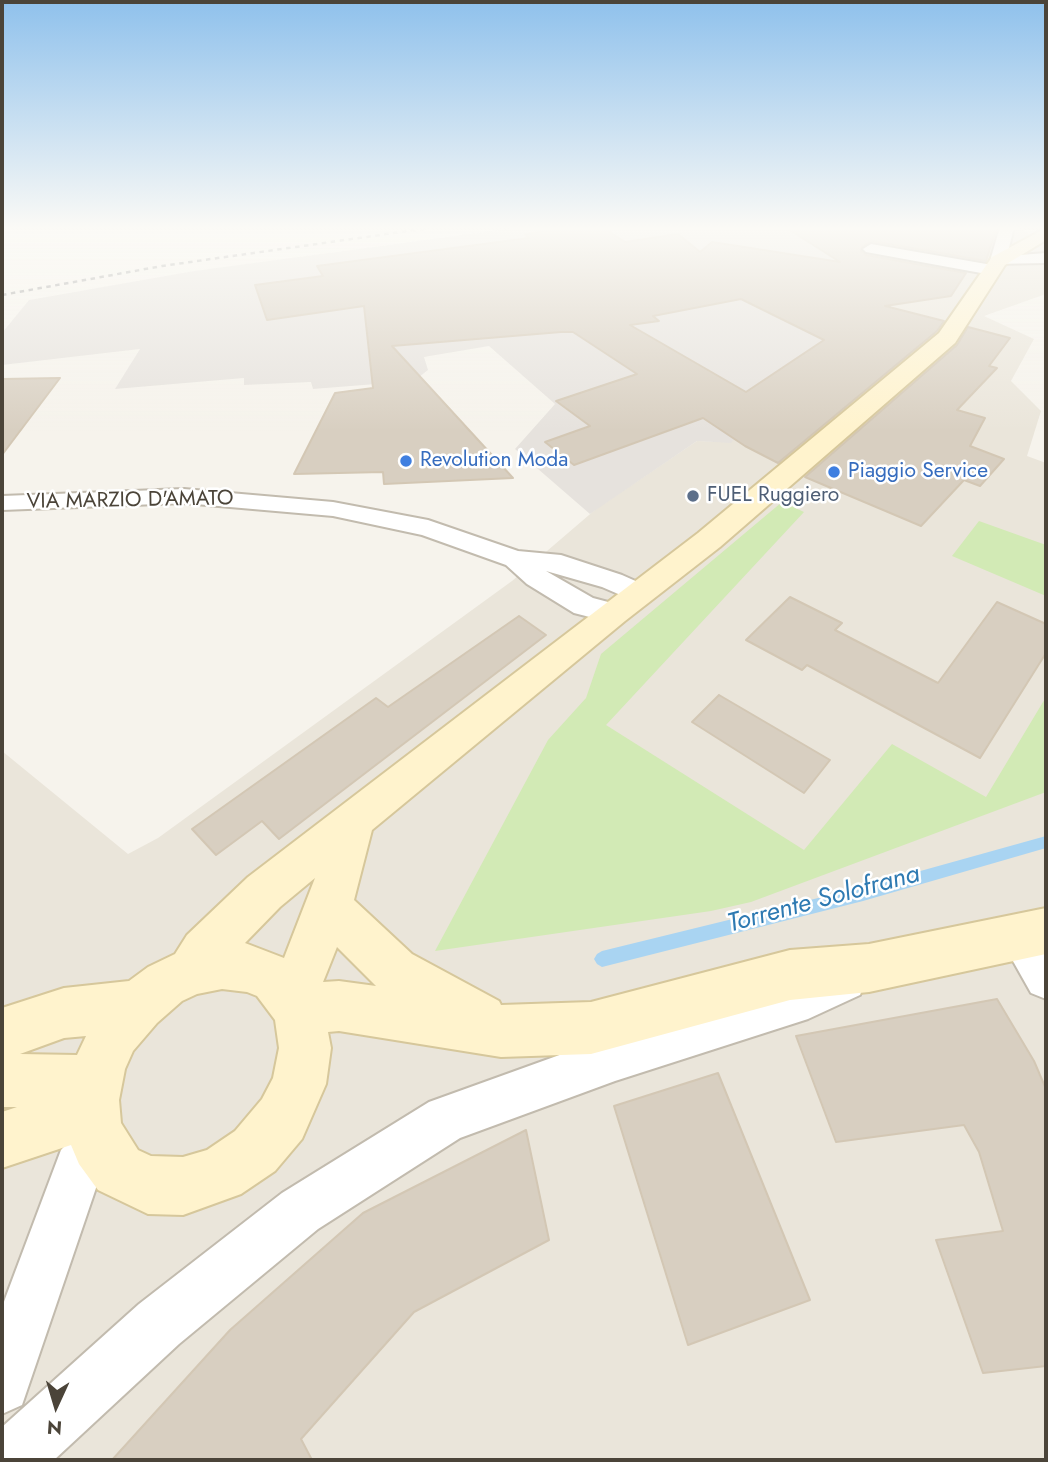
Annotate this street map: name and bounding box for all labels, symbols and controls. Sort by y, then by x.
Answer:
place label: Revolution Moda [420,448,568,474]
marker: Revolution Moda [398,453,414,469]
place label: Piaggio Service [848,459,988,485]
marker: Piaggio Service [826,464,842,480]
place label: FUEL Ruggiero [707,483,839,509]
street label: VIA MARZIO D'AMATO [26,487,234,515]
marker: FUEL Ruggiero [685,488,701,504]
water label: Torrente Solofrana [724,859,924,941]
north arrow [21,1371,91,1441]
text: N [46,1413,63,1441]

